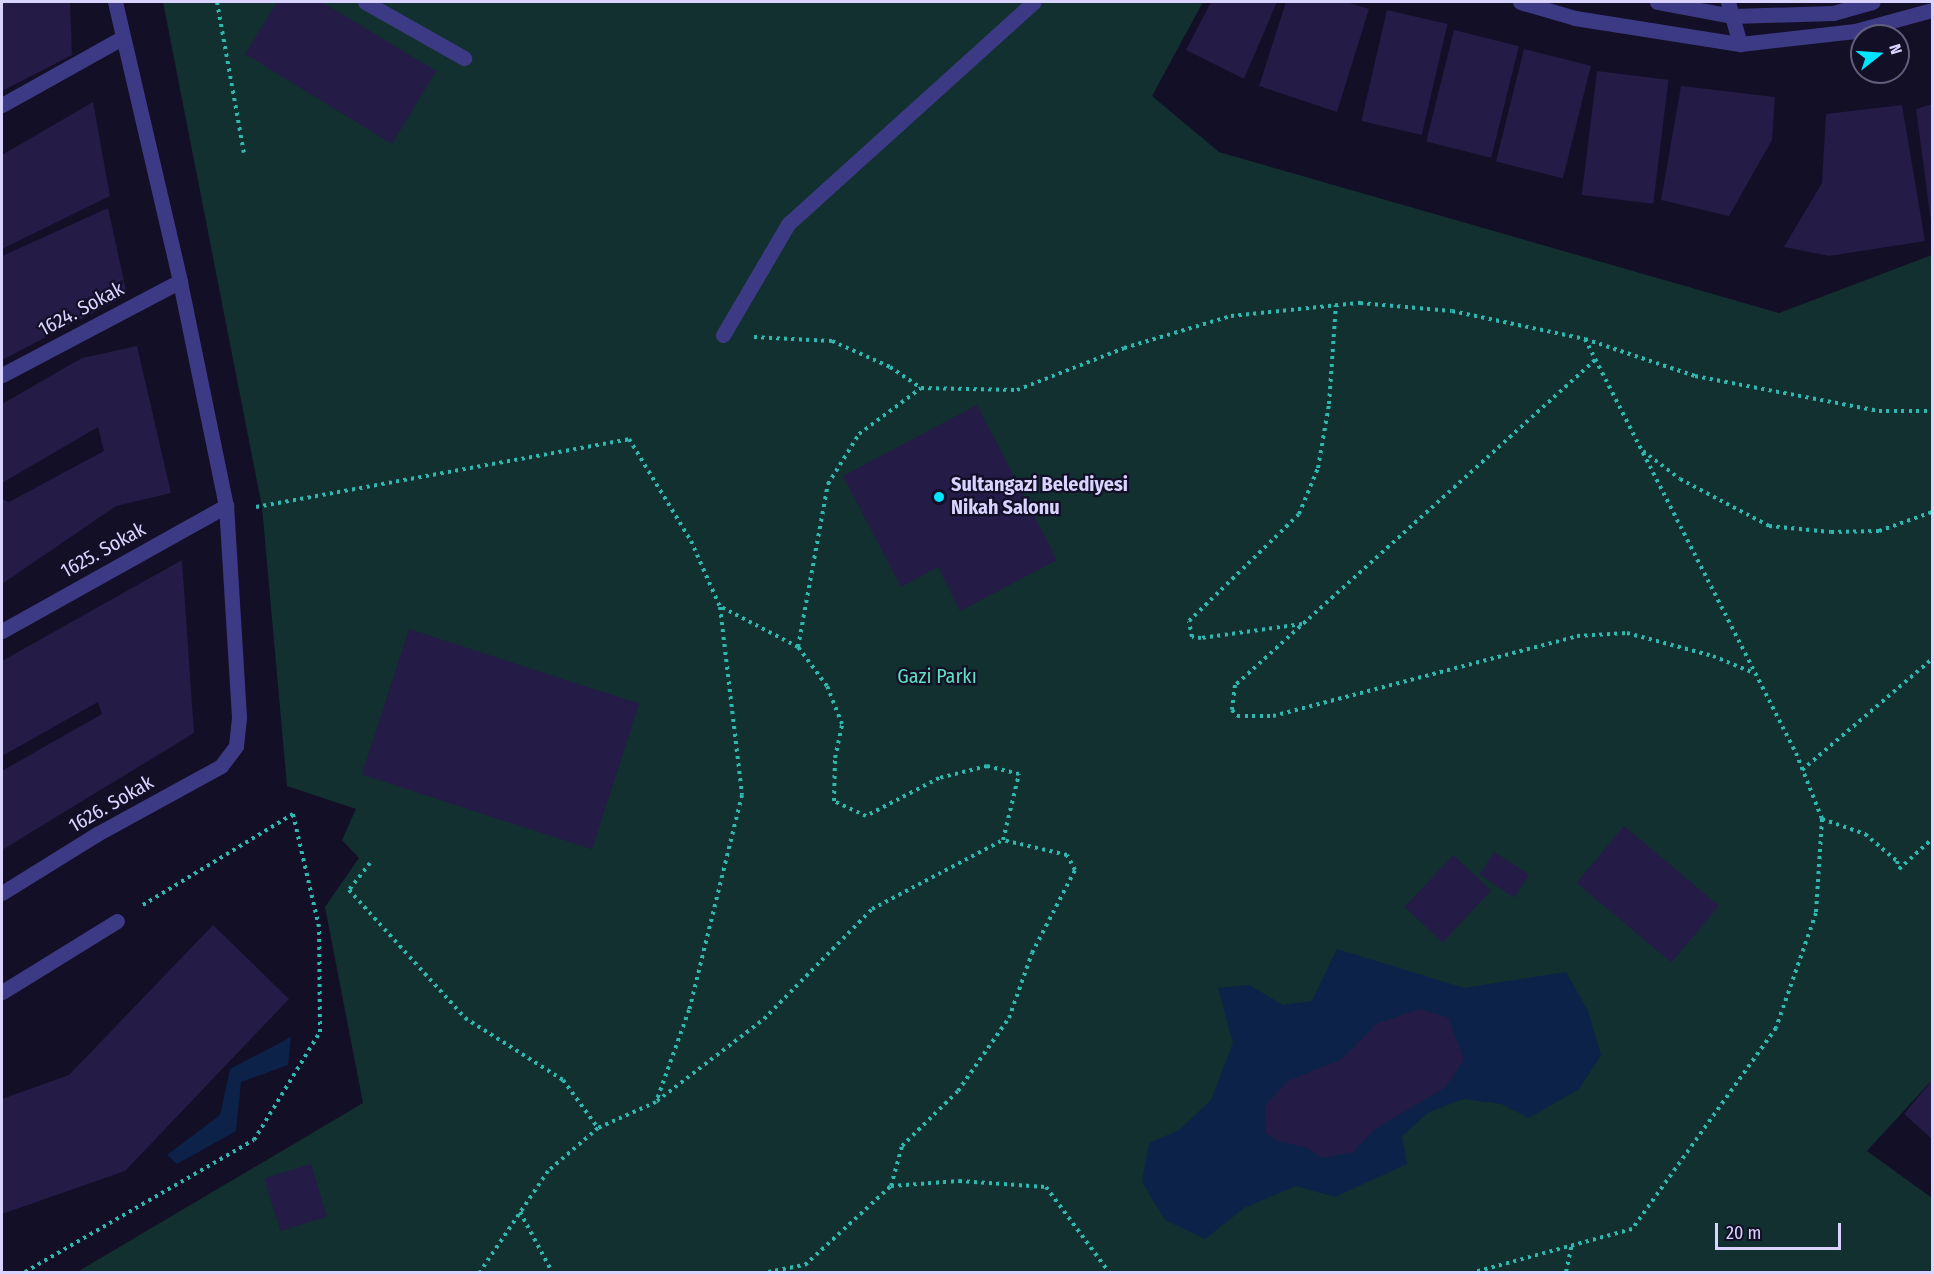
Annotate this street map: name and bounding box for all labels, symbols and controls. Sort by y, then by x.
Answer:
north arrow [1850,24,1910,84]
text: N [1885,42,1906,57]
street label: 1624. Sokak [34,277,128,341]
place label: Sultangazi Belediyesi Nikah Salonu [951,473,1128,520]
marker: Sultangazi Belediyesi Nikah Salonu [932,490,946,504]
street label: 1625. Sokak [56,517,150,583]
park label: Gazi Parkı [897,664,977,688]
street label: 1626. Sokak [64,770,158,838]
scale bar [1718,1211,1844,1249]
text: 20 m [1726,1222,1761,1244]

